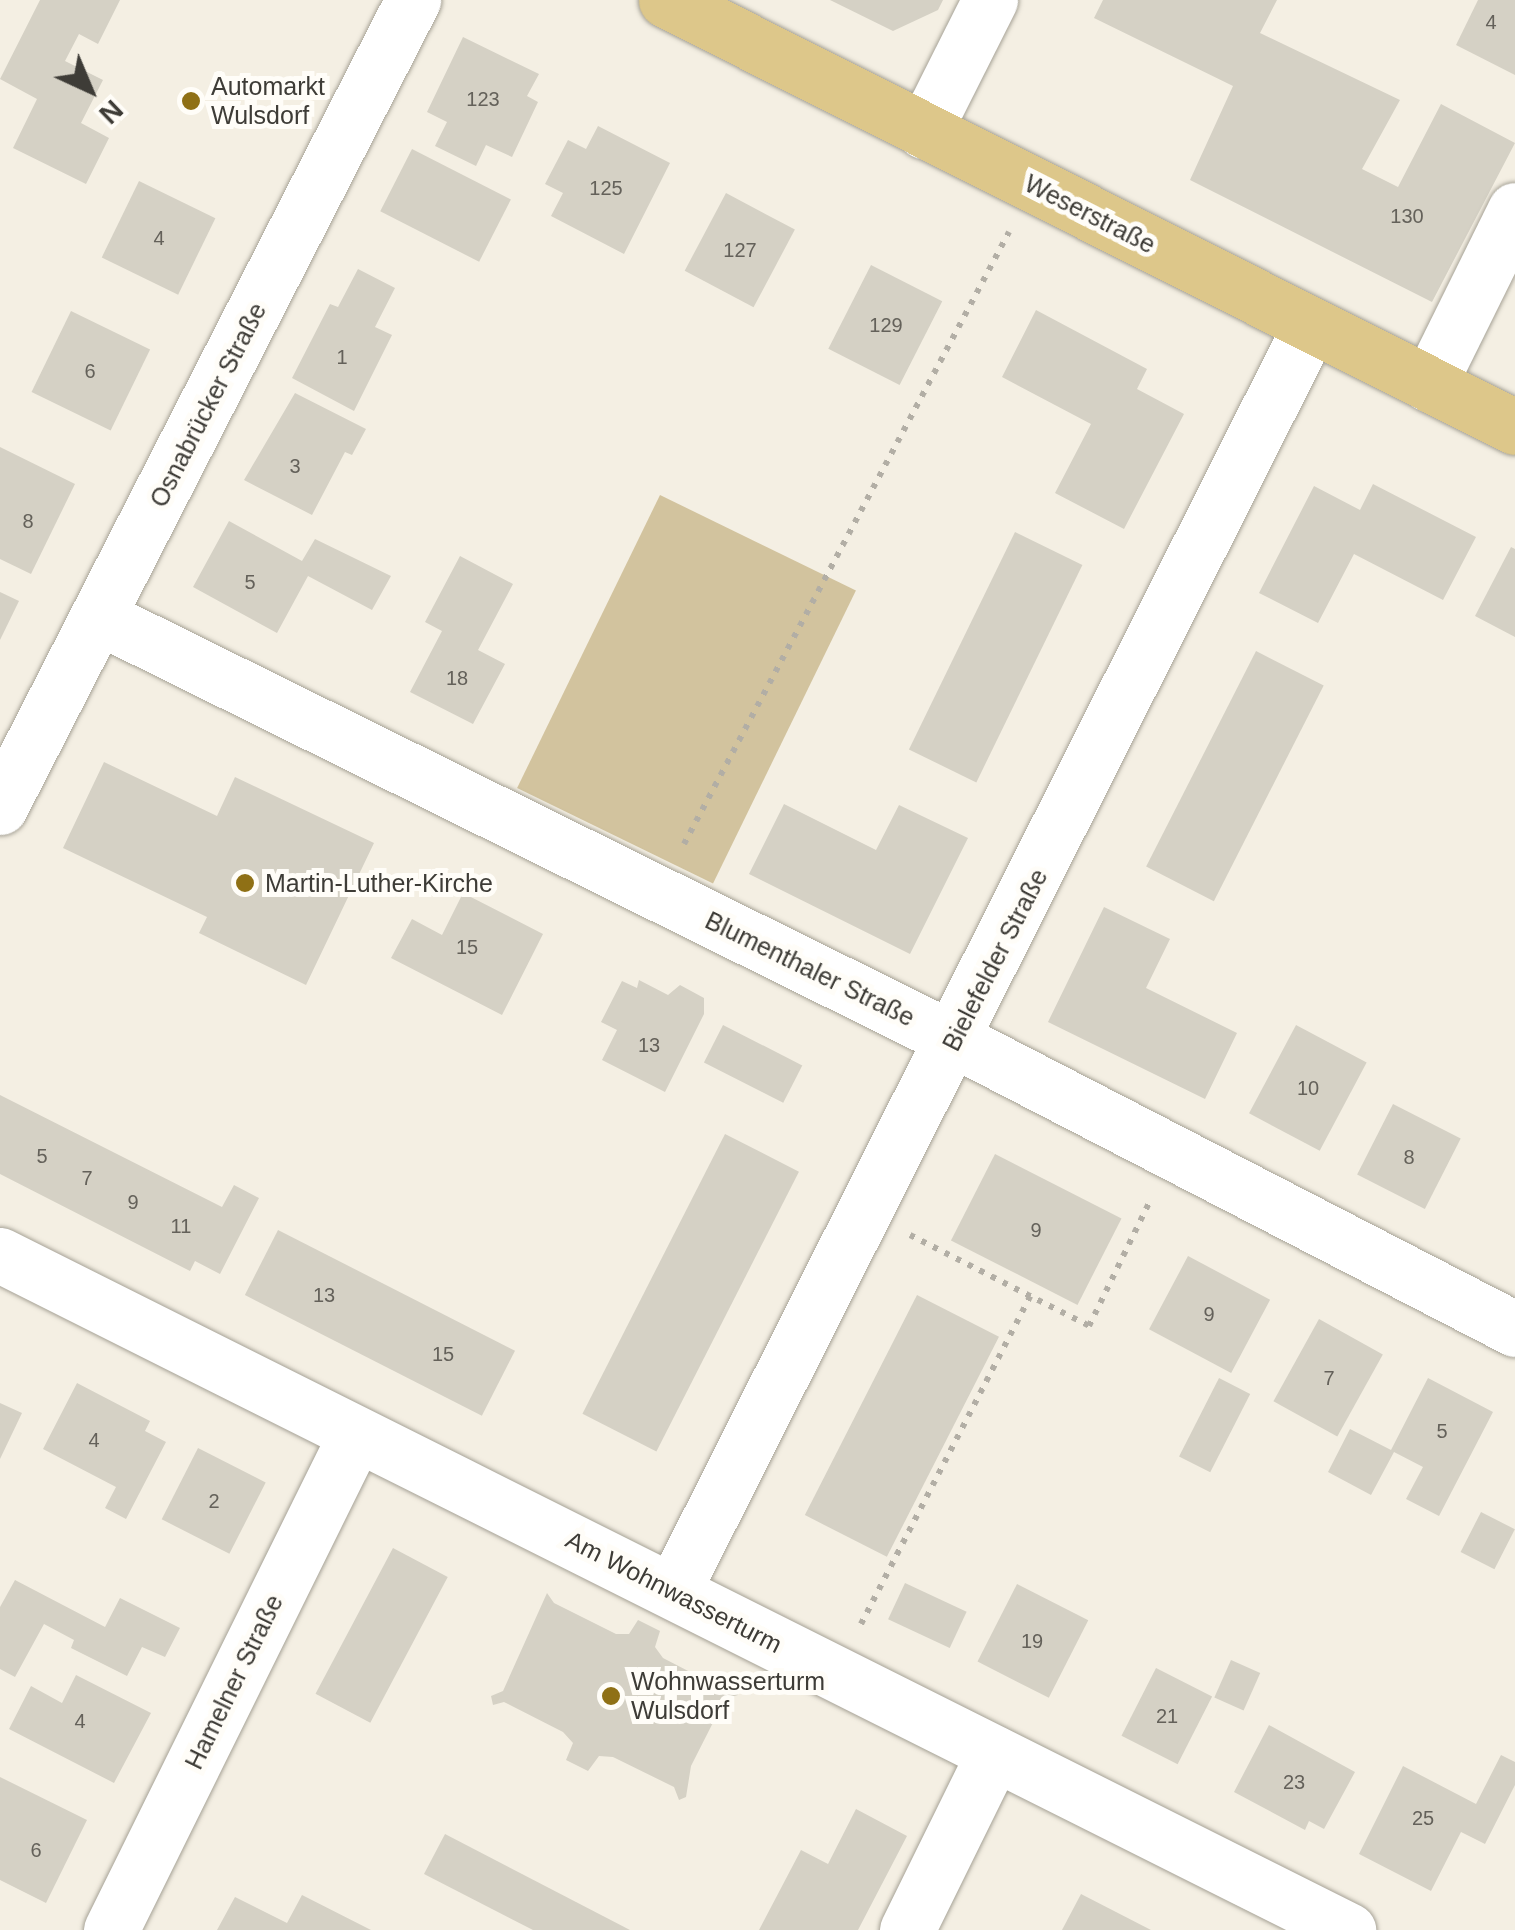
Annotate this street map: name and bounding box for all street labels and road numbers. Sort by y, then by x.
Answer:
street label: Weserstraße [1020,168,1160,260]
street label: Osnabrücker Straße [144,298,272,512]
street label: Bielefelder Straße [936,864,1054,1056]
street label: Blumenthaler Straße [700,905,920,1033]
street label: Am Wohnwasserturm [561,1524,787,1660]
street label: Hamelner Straße [179,1590,289,1774]

